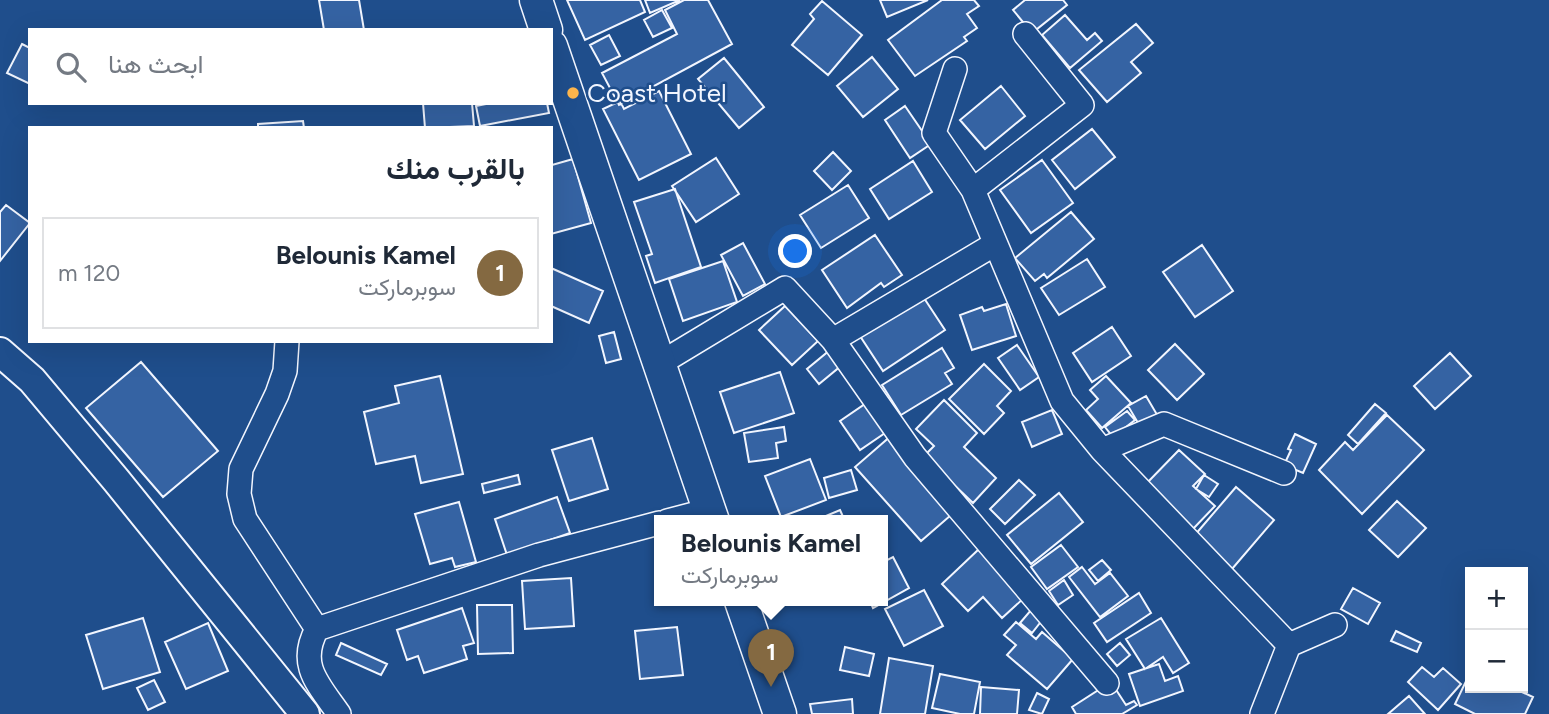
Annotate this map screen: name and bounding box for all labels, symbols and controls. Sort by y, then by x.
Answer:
search box [28,28,553,105]
icon: search [52,48,90,86]
text: ابحث هنا [108,48,204,80]
place label: Coast Hotel [587,77,727,109]
marker: Coast Hotel [565,85,581,101]
text: بالقرب منك [386,150,525,187]
your location [778,234,812,268]
text: Belounis Kamel [276,239,456,271]
text: 120 m [58,259,120,287]
text: 1 [495,259,505,287]
text: سوبرماركت [358,273,456,301]
popup [654,515,888,606]
text: Belounis Kamel [681,527,861,559]
text: سوبرماركت [681,561,779,589]
map controls [1465,567,1528,693]
button: + [1465,567,1528,630]
pin: 1 [748,629,794,687]
button: − [1465,630,1528,693]

